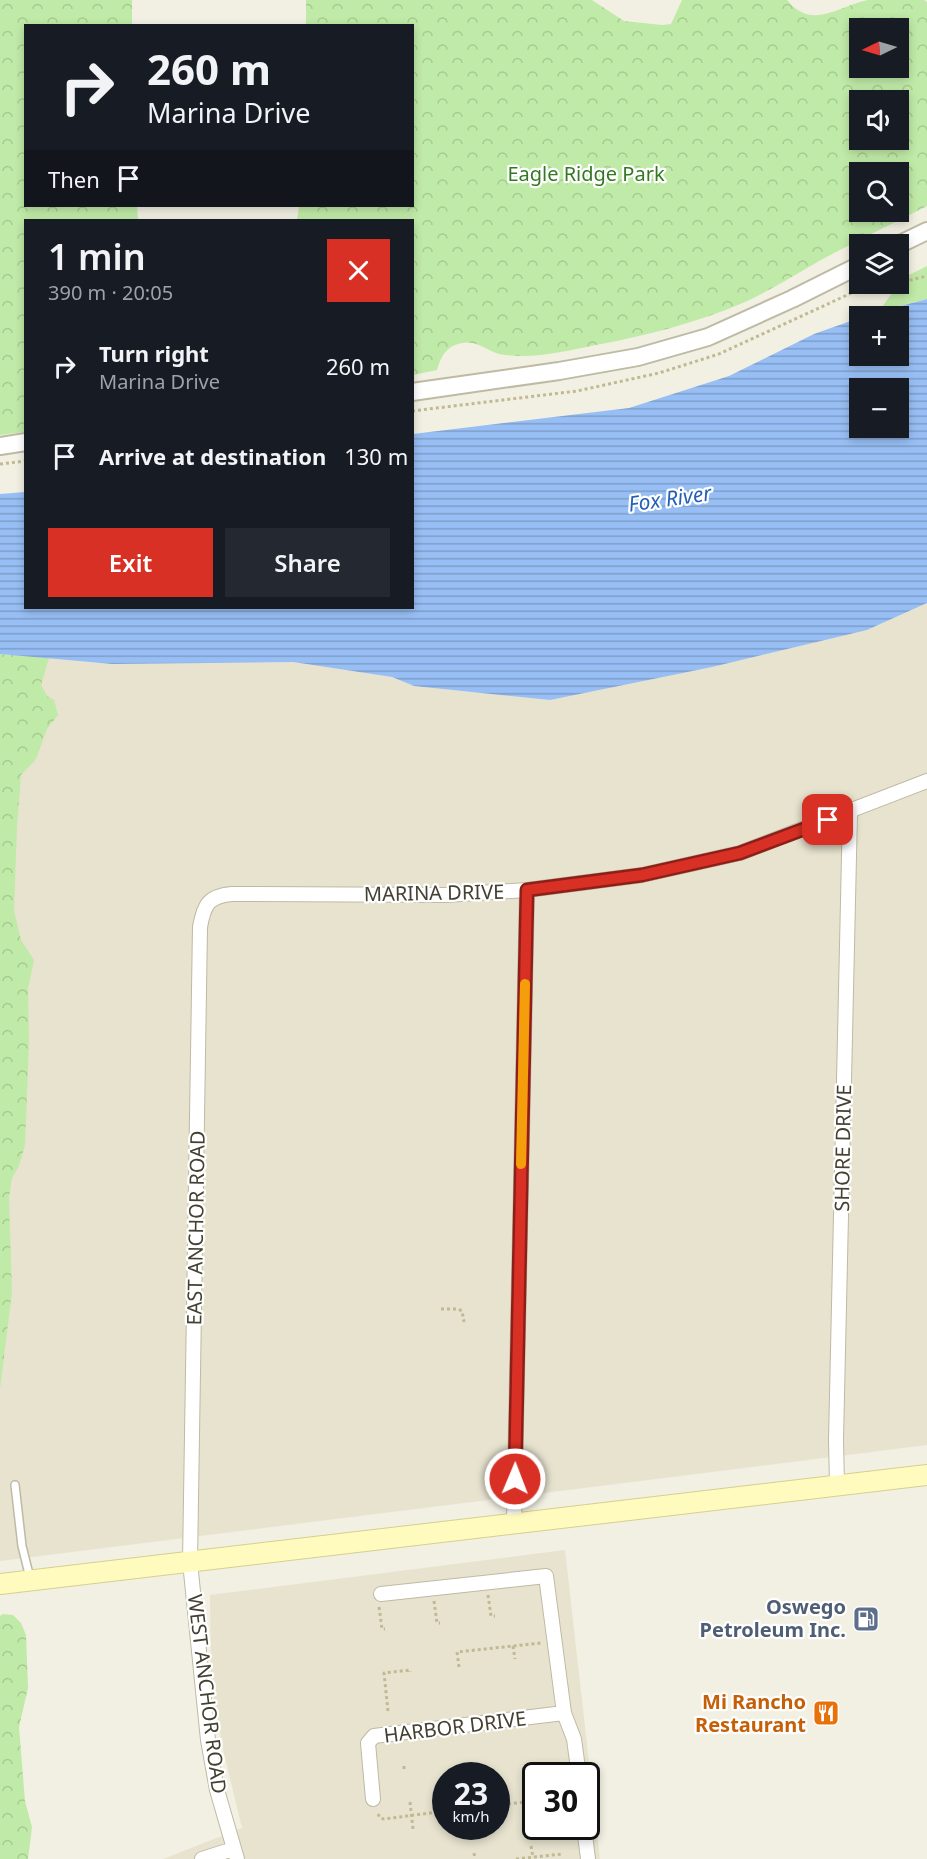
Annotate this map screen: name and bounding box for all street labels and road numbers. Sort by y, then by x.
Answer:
street label: MARINA DRIVE [364,878,504,907]
street label: SHORE DRIVE [828,1084,857,1212]
street label: EAST ANCHOR ROAD [180,1130,211,1326]
street label: WEST ANCHOR ROAD [182,1593,233,1795]
street label: HARBOR DRIVE [382,1704,528,1749]

